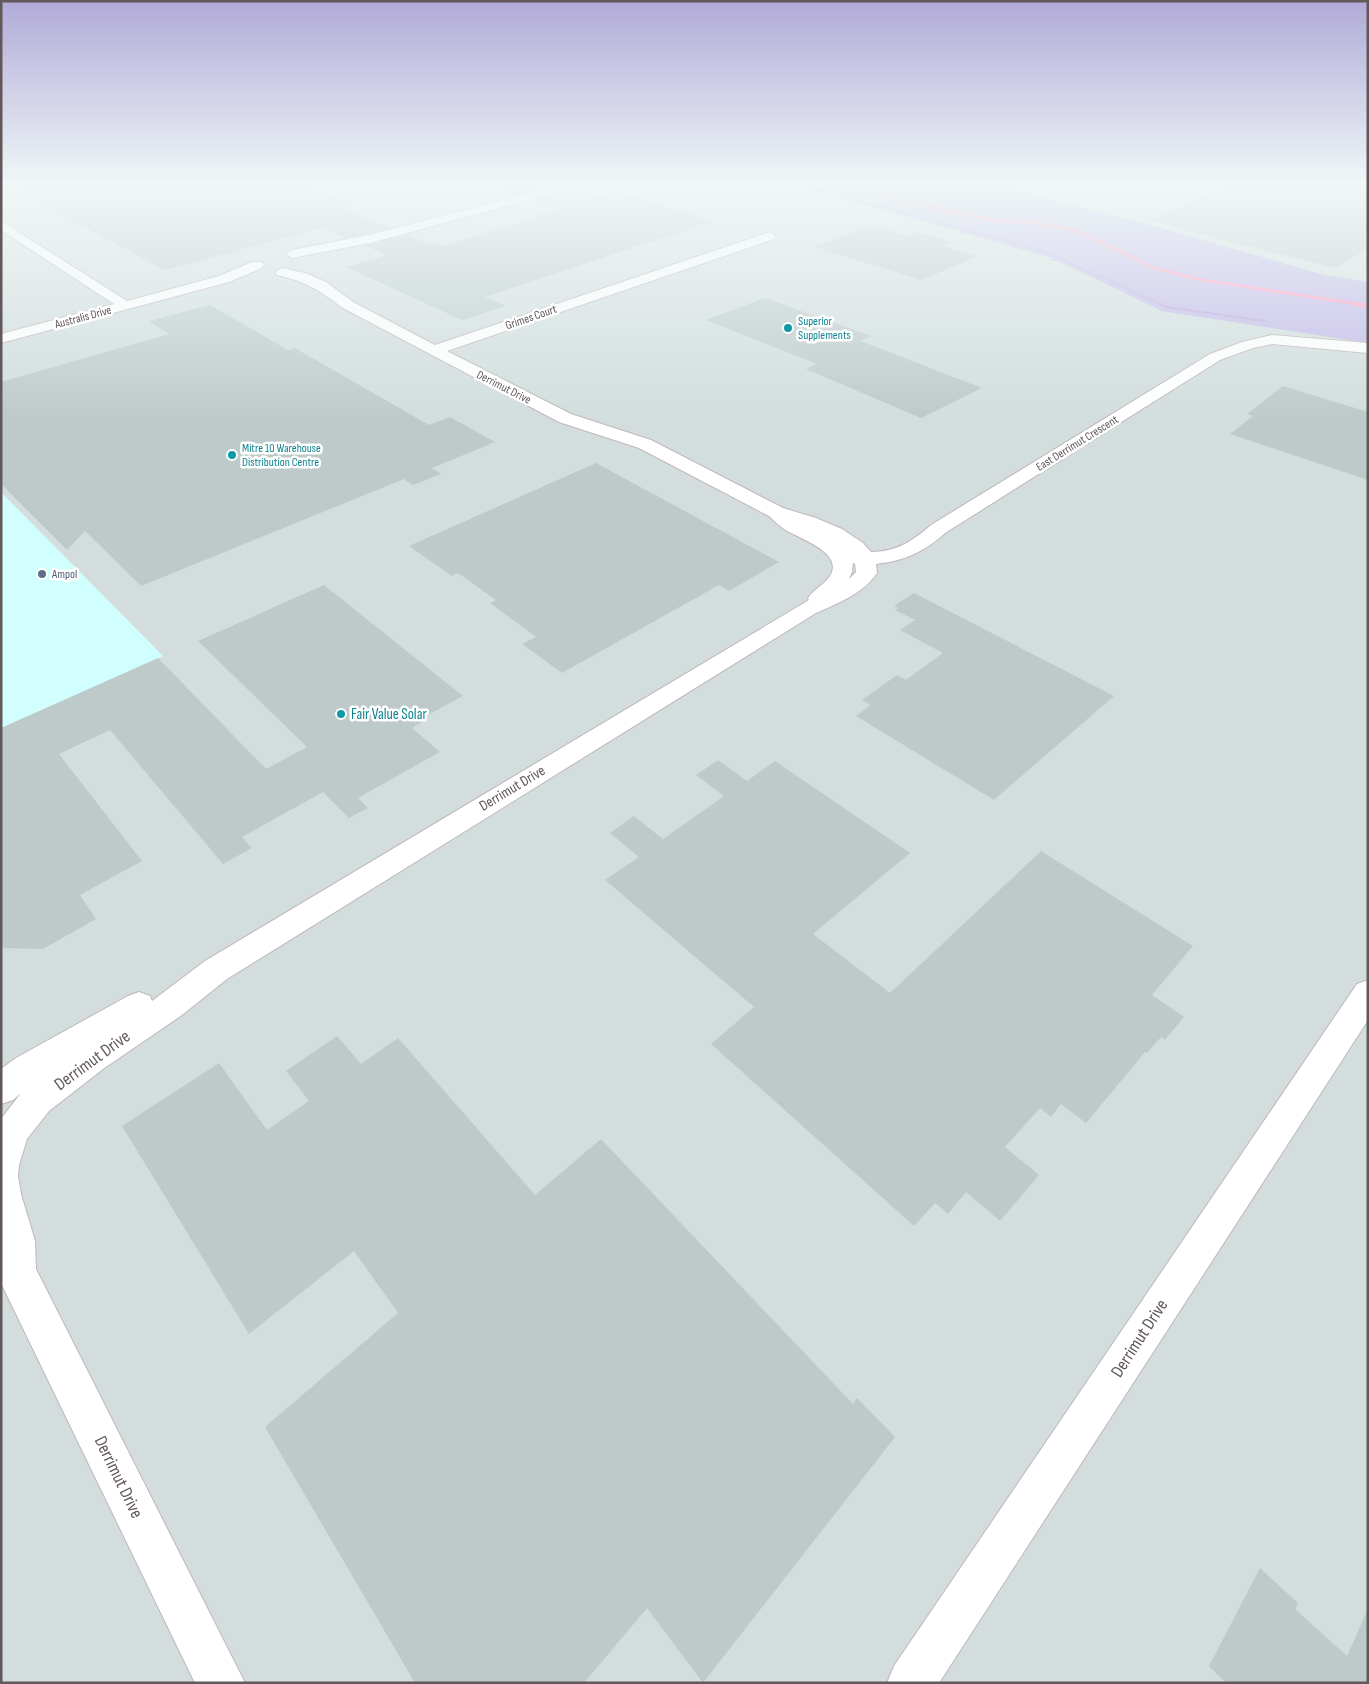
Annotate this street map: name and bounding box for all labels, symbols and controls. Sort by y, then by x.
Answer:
street label: Grimes Court [503,302,559,333]
street label: Australis Drive [52,303,113,332]
place label: Superior Supplements [798,314,851,343]
marker: Superior Supplements [782,322,794,334]
street label: Derrimut Drive [474,367,534,408]
street label: East Derrimut Crescent [1033,412,1121,475]
place label: Mitre 10 Warehouse Distribution Centre [242,441,321,470]
marker: Mitre 10 Warehouse Distribution Centre [226,449,238,461]
place label: Ampol [51,567,77,582]
marker: Ampol [36,568,48,580]
place label: Fair Value Solar [351,705,427,724]
marker: Fair Value Solar [335,708,347,720]
street label: Derrimut Drive [476,761,549,816]
street label: Derrimut Drive [50,1026,134,1095]
street label: Derrimut Drive [1106,1295,1172,1381]
street label: Derrimut Drive [90,1433,147,1522]

